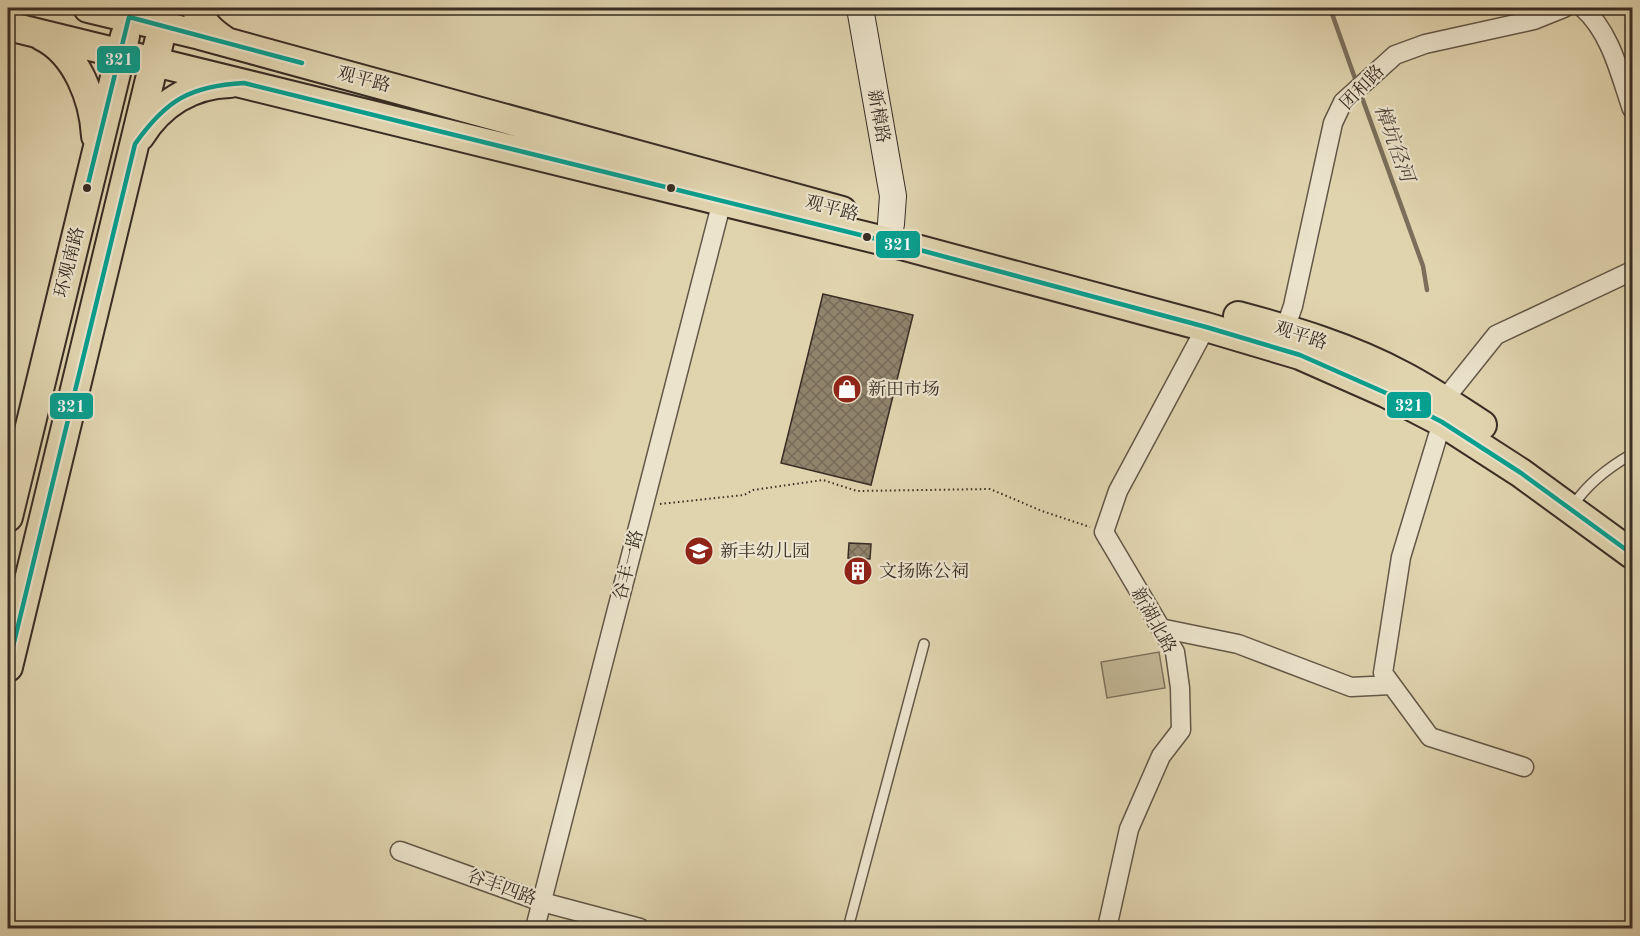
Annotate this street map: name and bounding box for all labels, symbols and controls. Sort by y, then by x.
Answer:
line badge: 321 [96,45,141,74]
text: 321 [105,53,133,69]
street label: 团和路 [1336,61,1388,113]
street label: 观平路 [335,62,393,96]
street label: 新樟路 [864,88,894,144]
water label: 樟坑径河 [1370,102,1419,188]
unlabelled marker [81,182,93,194]
unlabelled marker [665,182,677,194]
street label: 观平路 [803,191,861,225]
street label: 环观南路 [51,225,87,299]
line badge: 321 [875,230,921,259]
unlabelled marker [861,231,873,243]
text: 321 [884,238,912,254]
street label: 观平路 [1272,317,1330,353]
shop icon: 新田市场 [831,373,863,405]
place label: 新田市场 [868,379,940,399]
line badge: 321 [1386,391,1432,419]
line badge: 321 [49,392,94,420]
text: 321 [1395,399,1423,415]
text: 321 [57,400,85,416]
street label: 谷丰一路 [610,528,646,602]
school or university icon: 新丰幼儿园 [683,535,715,567]
place label: 新丰幼儿园 [720,541,810,561]
building icon: 文扬陈公祠 [842,555,874,587]
place label: 文扬陈公祠 [879,561,969,581]
street label: 新湖北路 [1128,584,1180,656]
street label: 谷丰四路 [465,865,539,909]

